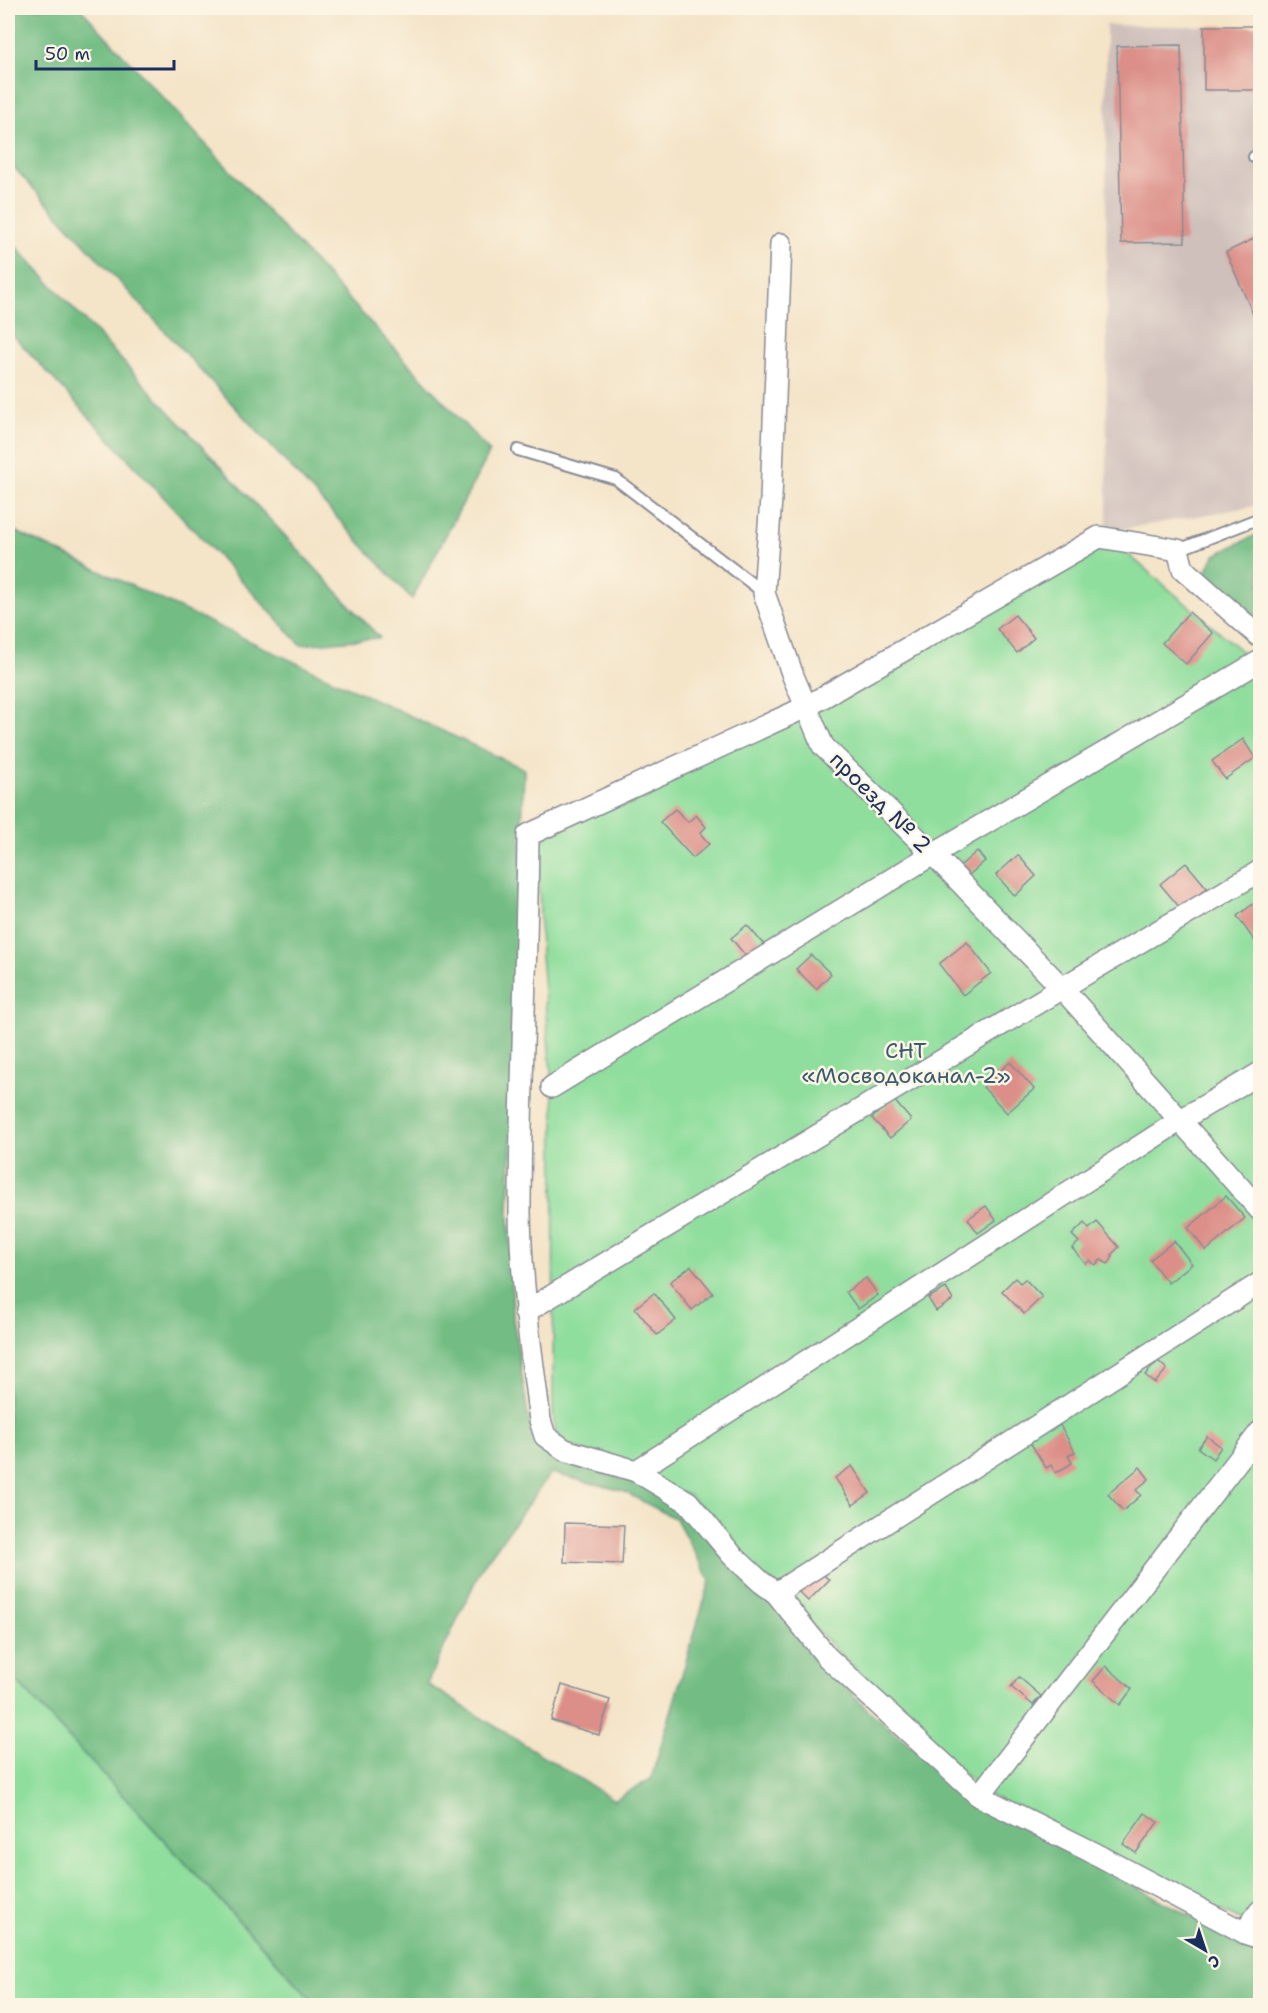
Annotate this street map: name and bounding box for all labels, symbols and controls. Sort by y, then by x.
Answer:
scale bar [36,33,174,71]
text: 50 m [45,42,90,66]
street label: проезд № 2 [824,745,938,859]
park label: СНТ «Мосводоканал-2» [801,1036,1011,1090]
north arrow [1175,1920,1235,1980]
text: С [1204,1950,1225,1973]

